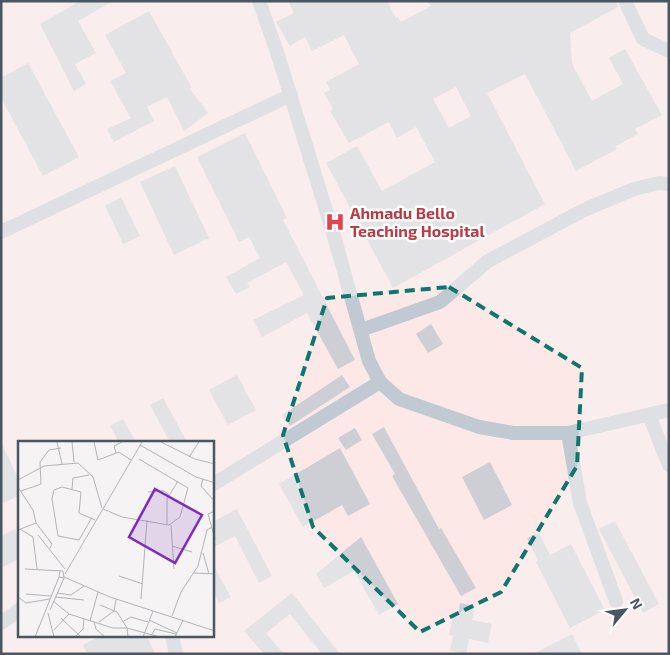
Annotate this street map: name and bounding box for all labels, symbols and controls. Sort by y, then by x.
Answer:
place label: Ahmadu Bello Teaching Hospital [350,203,485,240]
hospital icon: Ahmadu Bello Teaching Hospital [324,211,346,233]
inset map [18,441,214,638]
north arrow [600,585,650,635]
text: N [627,595,647,612]

